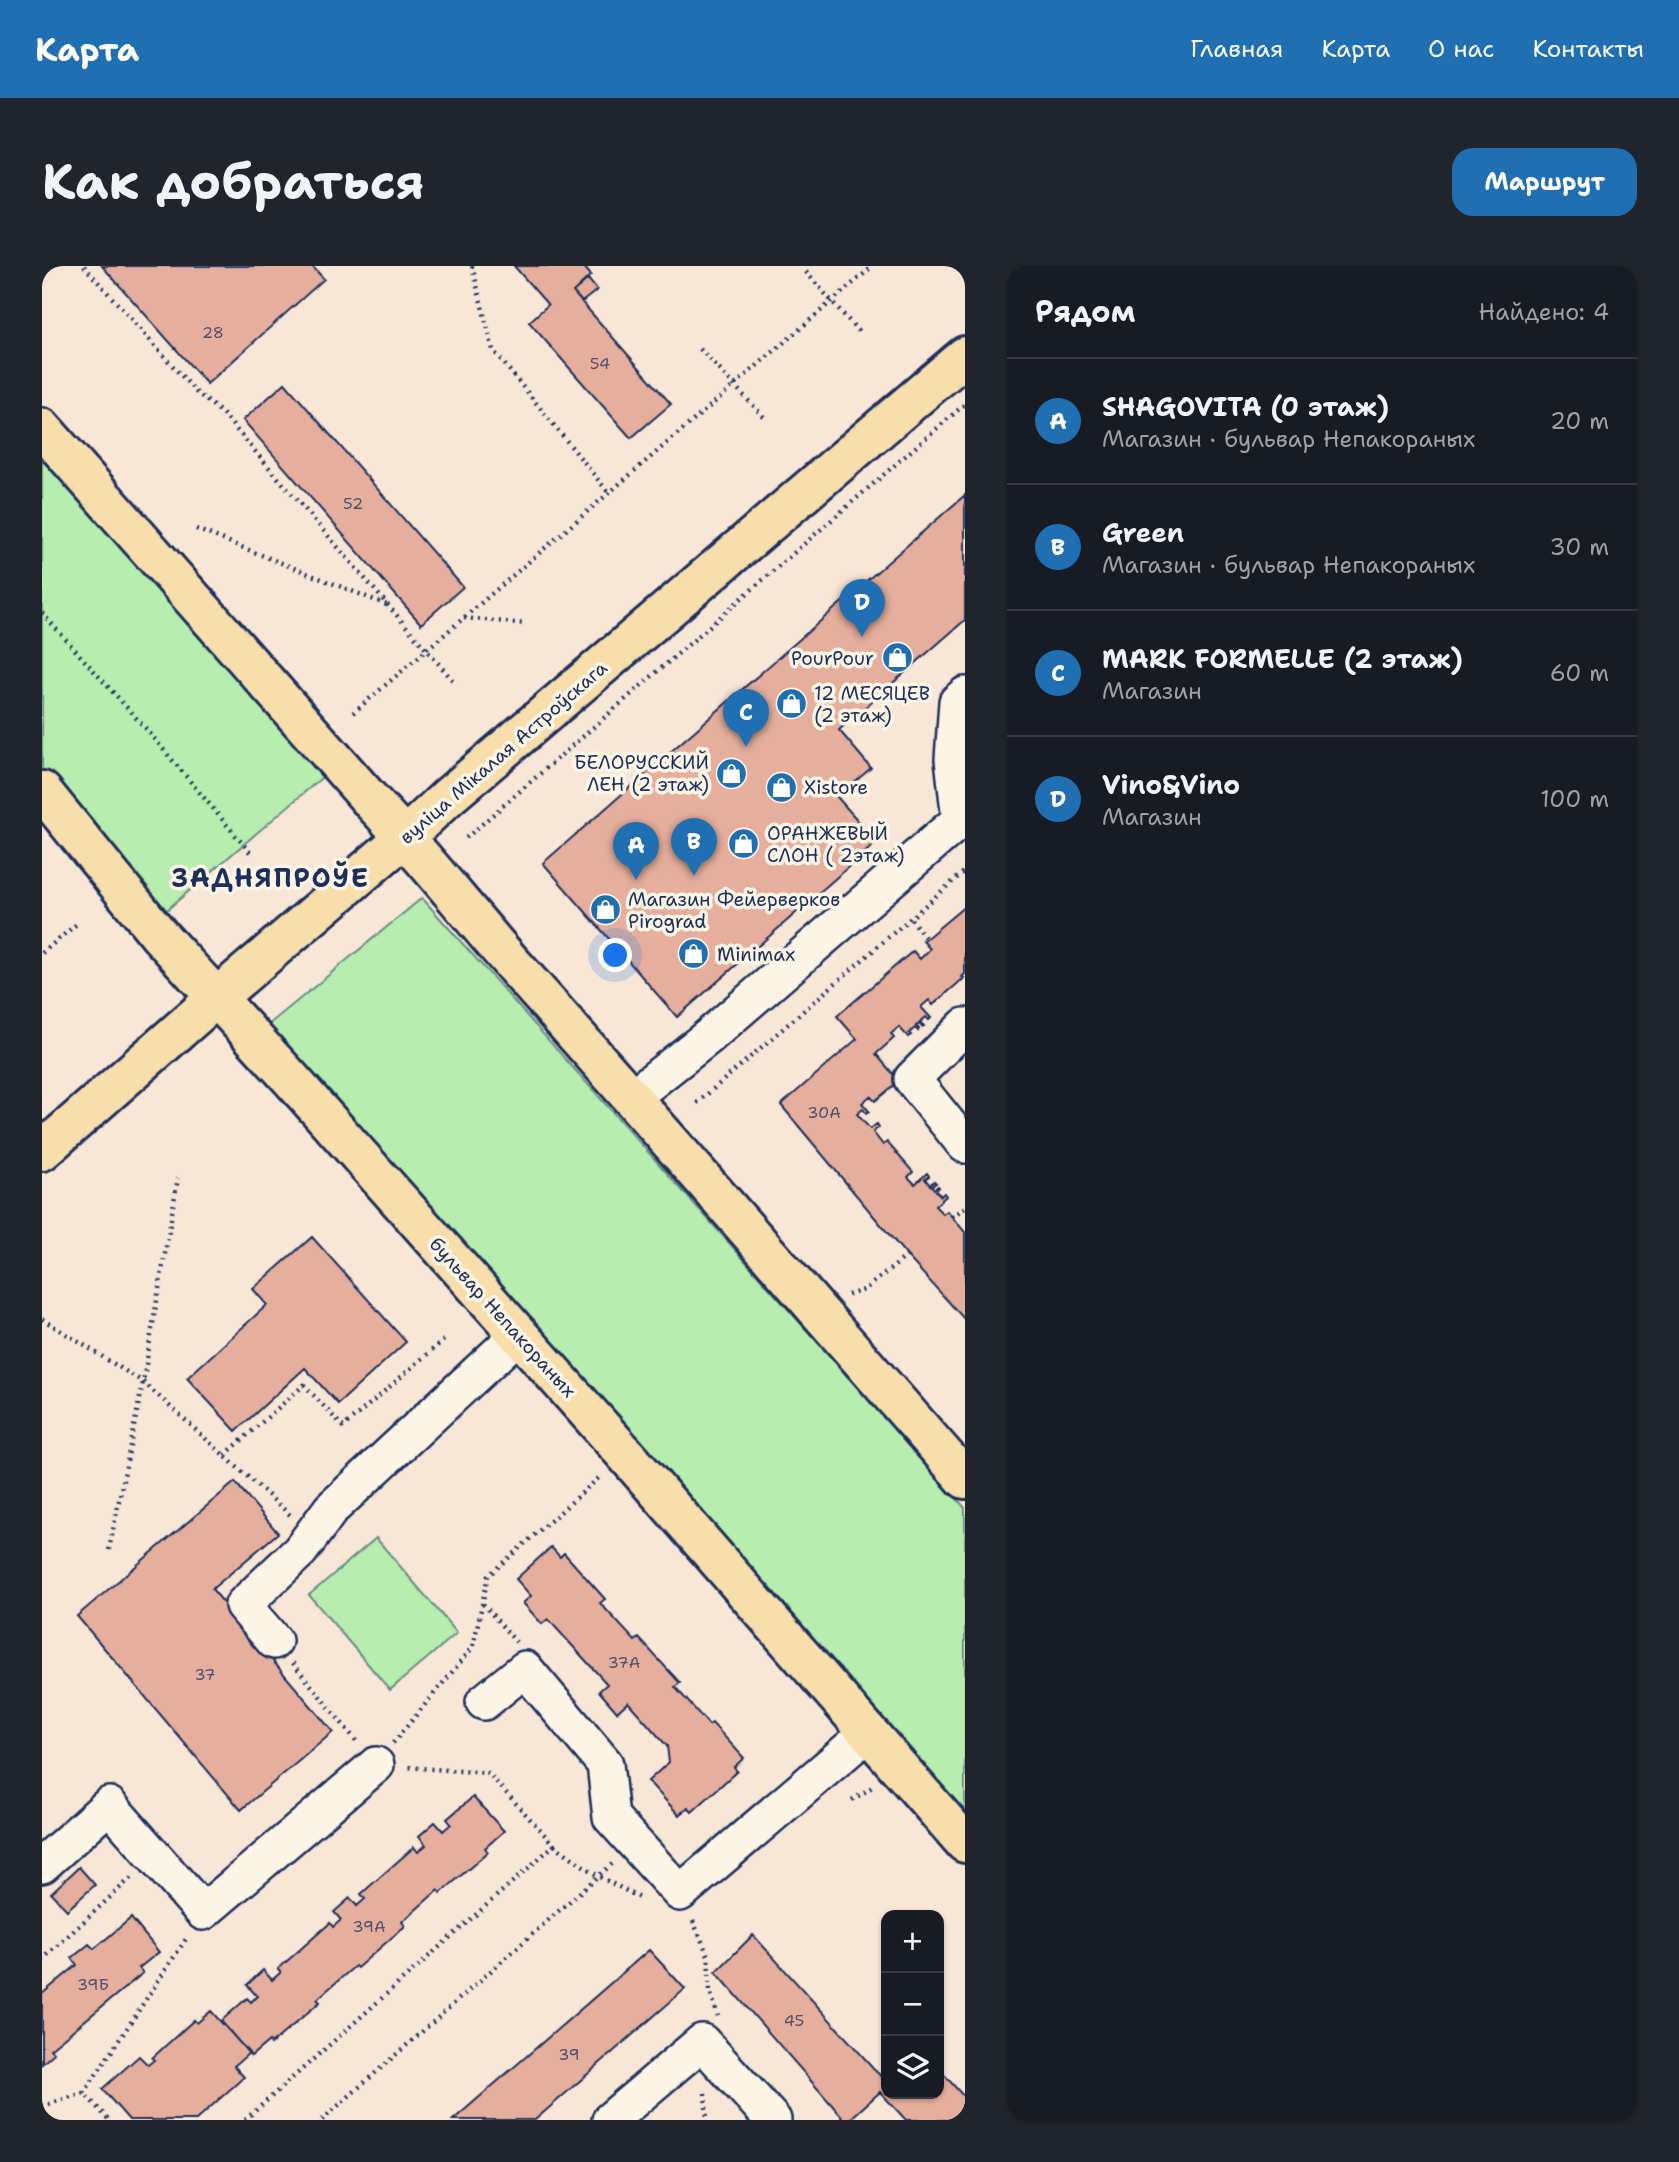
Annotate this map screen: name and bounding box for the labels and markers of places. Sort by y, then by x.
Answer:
pin: D [839,579,885,637]
shop icon: PourPour [880,641,914,675]
place label: PourPour [791,646,874,671]
place label: 12 МЕСЯЦЕВ (2 этаж) [814,681,930,728]
shop icon: 12 МЕСЯЦЕВ (2 этаж) [774,687,808,721]
pin: C [723,689,769,747]
place label: БЕЛОРУССКИЙ ЛЕН (2 этаж) [574,750,709,797]
shop icon: БЕЛОРУССКИЙ ЛЕН (2 этаж) [715,756,749,790]
shop icon: Xistore [764,770,798,804]
place label: Xistore [804,775,868,800]
pin: B [671,818,717,876]
place label: ОРАНЖЕВЫЙ СЛОН ( 2этаж) [767,821,904,868]
pin: A [613,822,659,880]
shop icon: ОРАНЖЕВЫЙ СЛОН ( 2этаж) [727,827,761,861]
place label: Магазин Фейерверков Pirograd [628,887,840,934]
shop icon: Магазин Фейерверков Pirograd [588,893,622,927]
shop icon: Minimax [677,937,711,971]
place label: Minimax [717,942,795,967]

